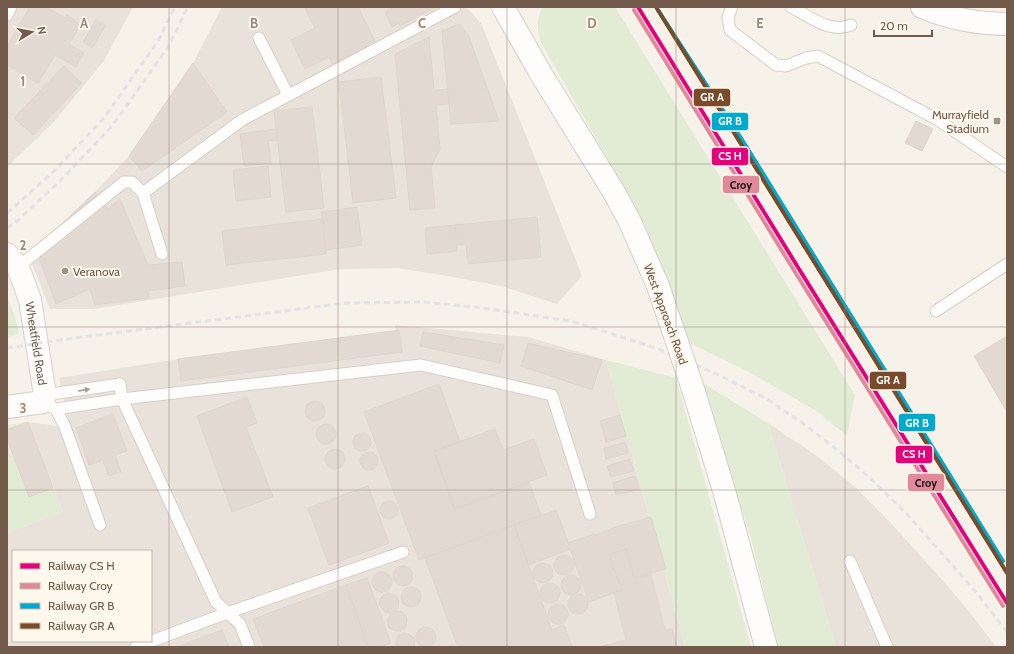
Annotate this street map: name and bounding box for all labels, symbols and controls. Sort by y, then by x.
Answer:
north arrow [12,12,52,52]
scale bar [874,12,932,38]
text: A [80,15,89,31]
text: B [250,15,258,31]
text: C [418,15,426,31]
text: D [587,15,597,31]
text: E [756,15,764,31]
text: 20 m [880,18,908,33]
text: N [34,25,49,35]
text: 1 [21,73,25,89]
line badge: GR A [693,88,731,107]
text: GR A [700,90,724,104]
place label: Murrayfield Stadium [932,107,989,136]
line badge: GR B [711,112,749,131]
text: GR B [718,114,742,128]
marker: Murrayfield Stadium [992,116,1002,126]
line badge: CS H [711,147,749,166]
text: CS H [718,149,742,163]
line badge: Croy [722,175,760,194]
text: Croy [730,178,752,192]
text: 2 [20,237,27,253]
street label: West Approach Road [641,262,691,366]
place label: Veranova [73,264,120,279]
marker: Veranova [60,266,70,276]
street label: Wheatfield Road [23,300,51,386]
line badge: GR A [869,371,907,390]
text: GR A [876,373,900,387]
one-way arrow [78,386,90,392]
text: 3 [19,400,27,416]
line badge: GR B [898,413,936,432]
text: GR B [905,416,929,430]
line badge: CS H [895,445,933,464]
text: CS H [902,447,926,461]
line badge: Croy [907,473,945,492]
text: Croy [915,476,937,490]
legend [12,550,152,642]
text: Railway CS H [48,558,115,573]
text: Railway Croy [48,578,113,593]
text: Railway GR B [48,598,114,613]
text: Railway GR A [48,618,115,633]

